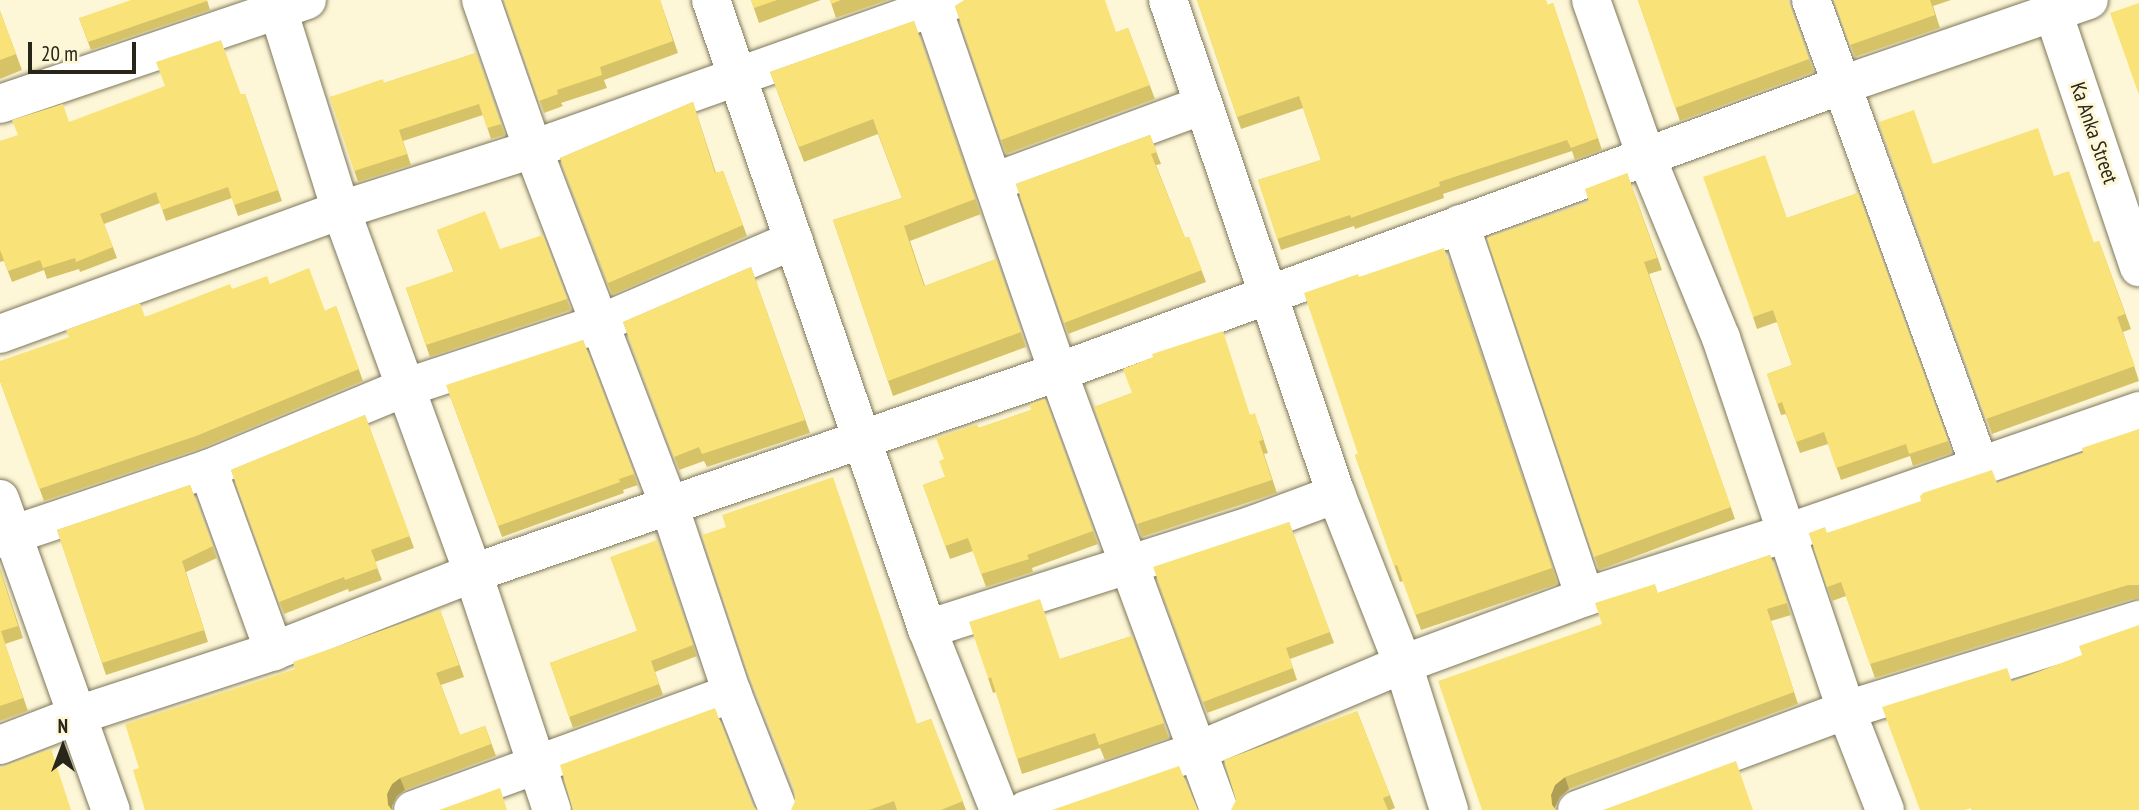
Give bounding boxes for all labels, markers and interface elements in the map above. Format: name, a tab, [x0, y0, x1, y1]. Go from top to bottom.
scale bar	[32, 28, 140, 72]
text: 20 m	[41, 40, 78, 67]
street label: Ka Anka Street	[2065, 79, 2123, 187]
north arrow	[28, 712, 98, 782]
text: N	[58, 714, 68, 738]

